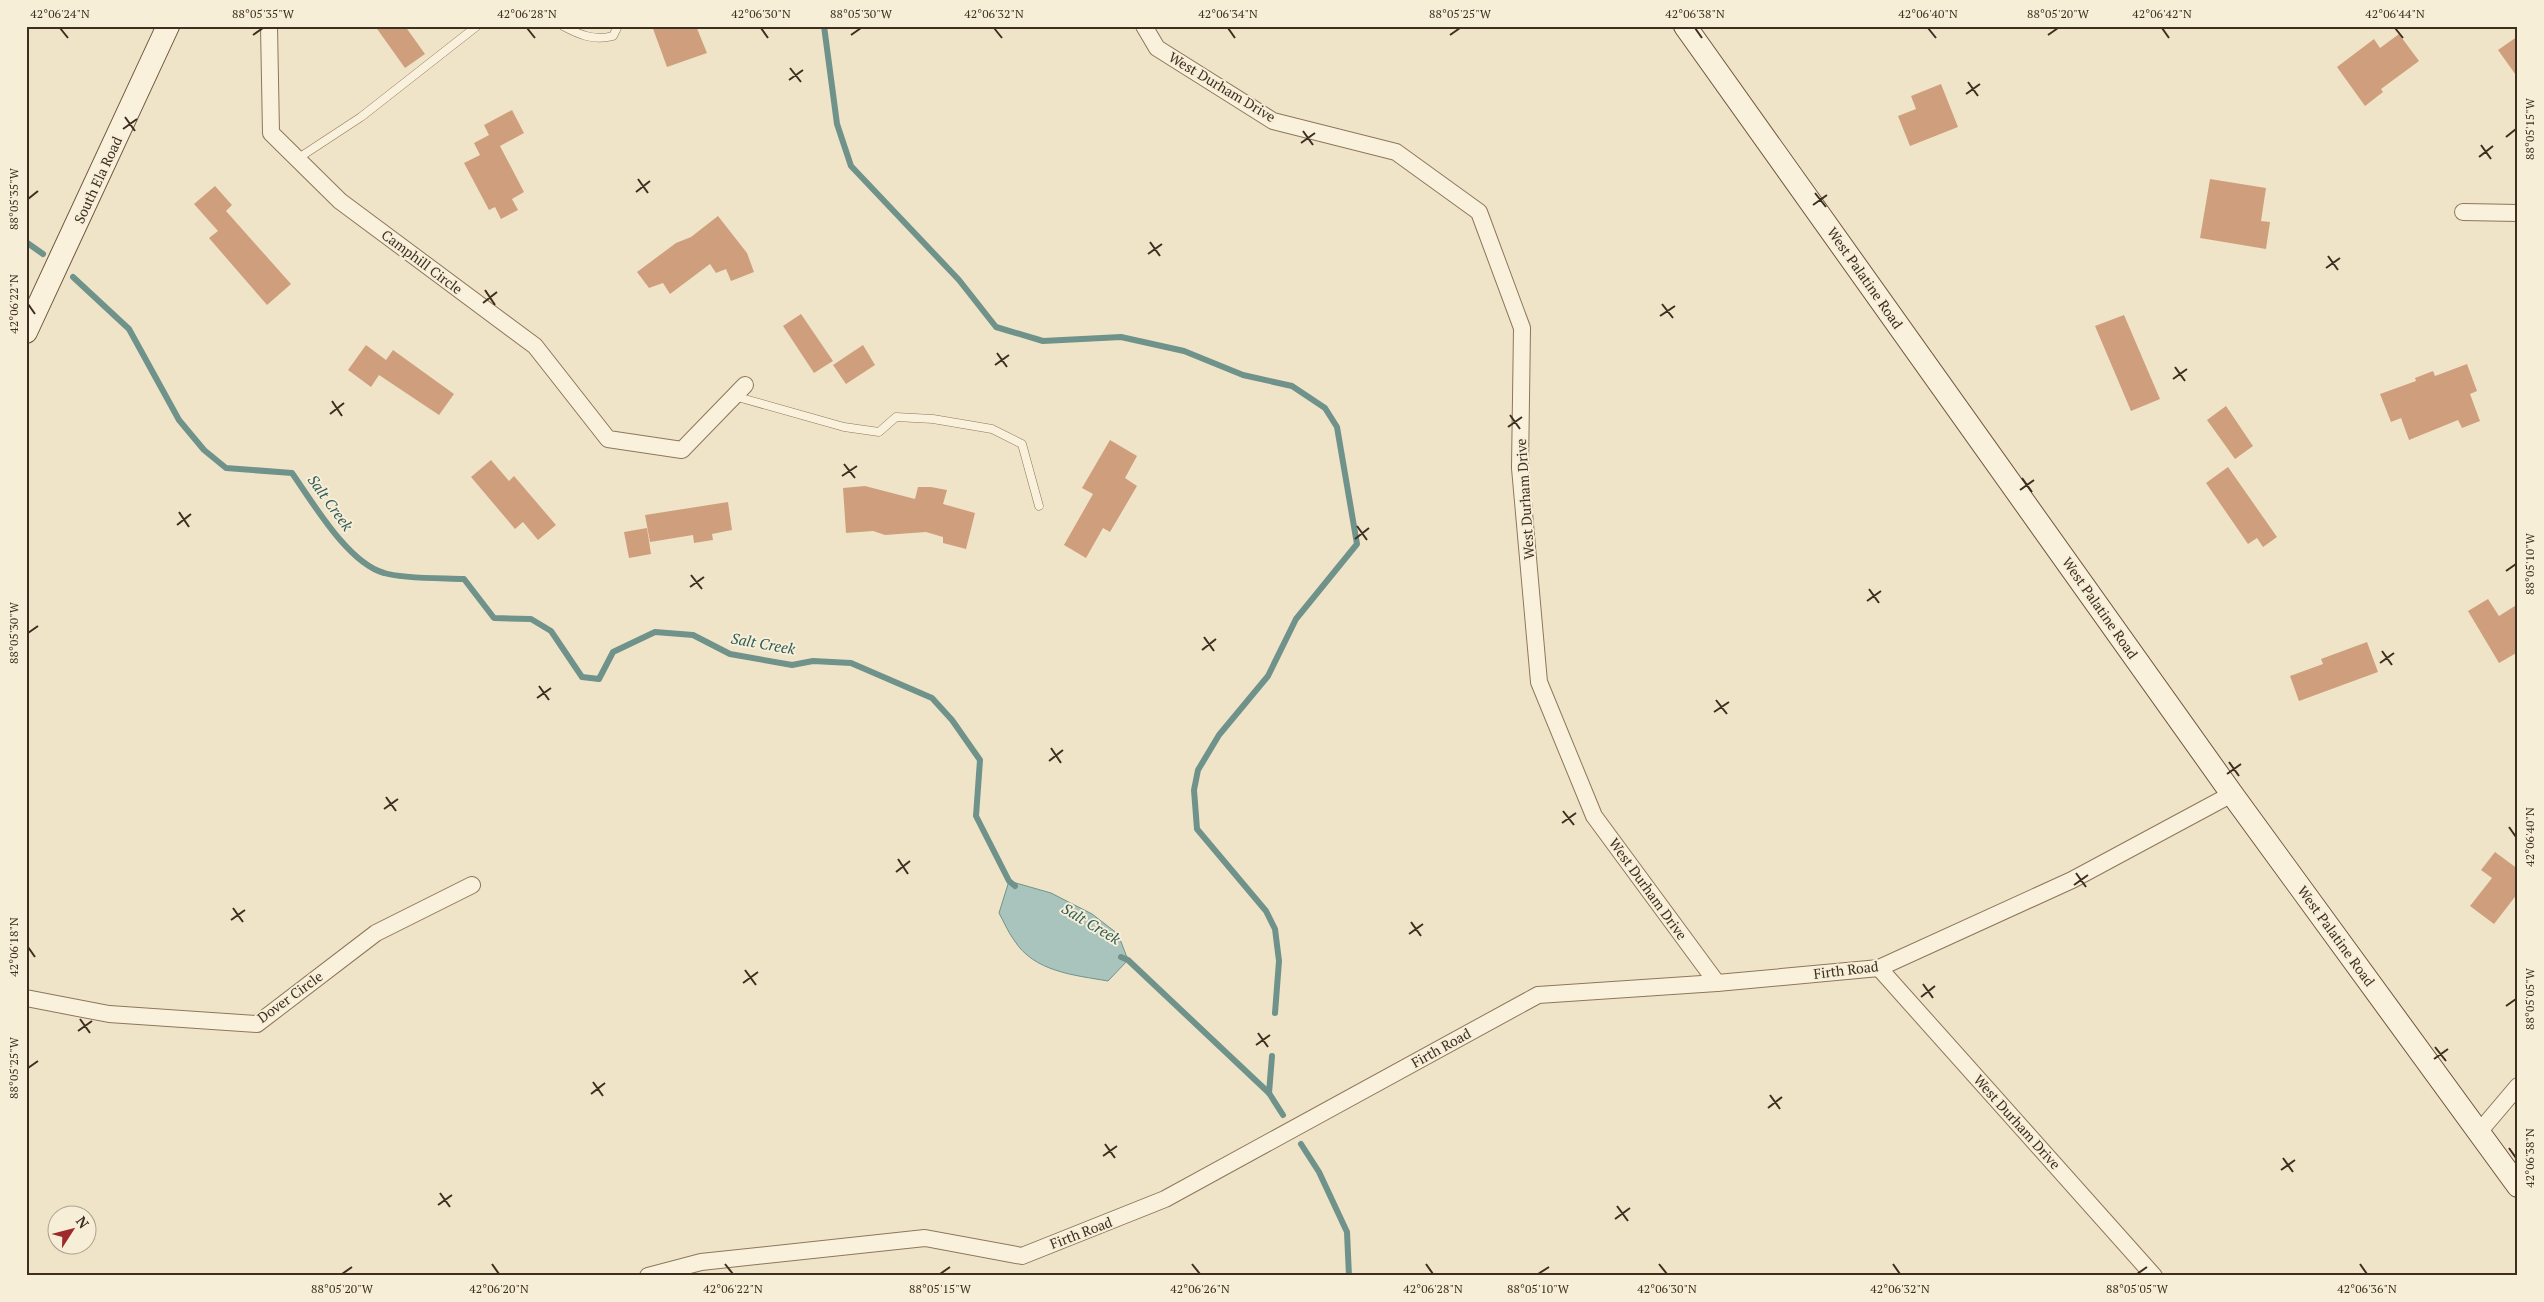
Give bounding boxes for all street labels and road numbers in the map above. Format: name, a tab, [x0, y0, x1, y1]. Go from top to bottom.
street label: West Durham Drive	[1165, 47, 1279, 126]
street label: South Ela Road	[69, 133, 126, 226]
street label: West Palatine Road	[1823, 223, 1908, 332]
street label: Camphill Circle	[378, 225, 467, 298]
street label: West Durham Drive	[1511, 438, 1538, 560]
street label: West Palatine Road	[2058, 553, 2143, 662]
street label: West Durham Drive	[1605, 834, 1692, 943]
street label: West Palatine Road	[2293, 882, 2379, 990]
street label: Firth Road	[1812, 956, 1880, 983]
street label: Dover Circle	[253, 966, 326, 1027]
street label: Firth Road	[1408, 1023, 1474, 1072]
street label: West Durham Drive	[1970, 1070, 2065, 1173]
street label: Firth Road	[1047, 1212, 1115, 1253]

